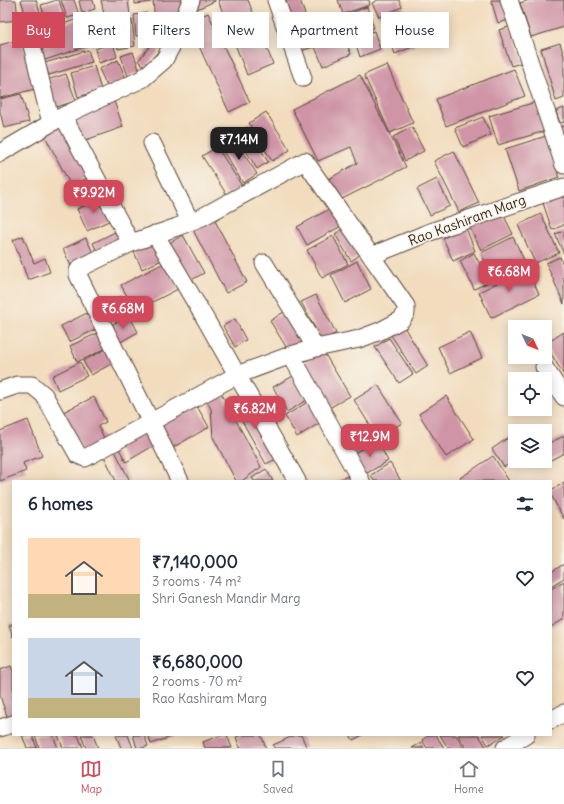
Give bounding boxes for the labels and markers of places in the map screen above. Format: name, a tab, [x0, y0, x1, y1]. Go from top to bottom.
pin: ₹7.14M	[206, 127, 272, 161]
pin: ₹9.92M	[61, 180, 127, 214]
pin: ₹6.68M	[476, 259, 542, 293]
pin: ₹6.68M	[90, 296, 156, 330]
pin: ₹6.82M	[222, 396, 288, 430]
pin: ₹12.9M	[337, 424, 403, 458]

